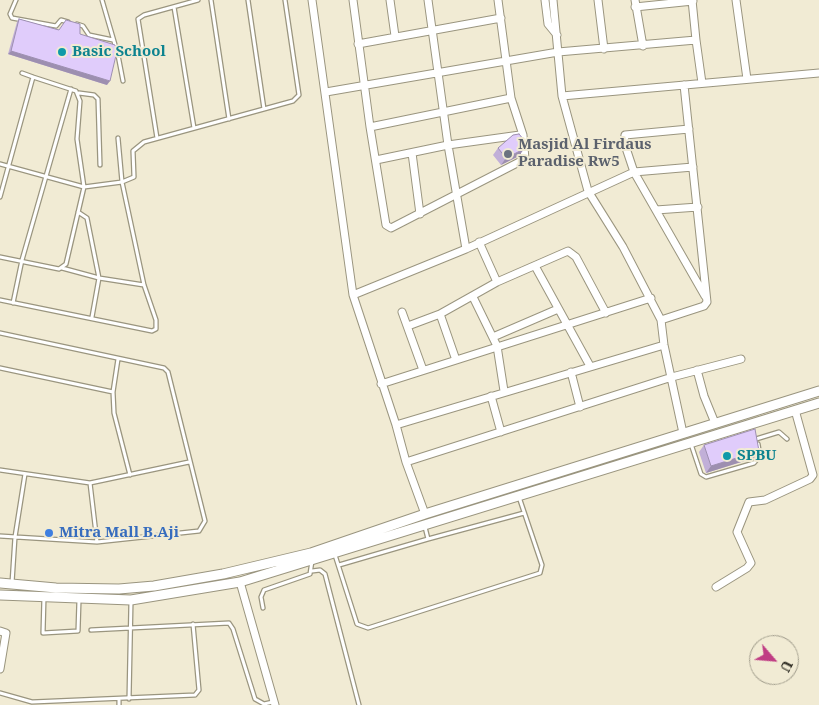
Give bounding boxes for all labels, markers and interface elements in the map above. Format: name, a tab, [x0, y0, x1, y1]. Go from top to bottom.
place label: Basic School	[72, 43, 166, 61]
marker: Basic School	[56, 46, 68, 58]
place label: Masjid Al Firdaus Paradise Rw5	[518, 136, 651, 171]
marker: Masjid Al Firdaus Paradise Rw5	[502, 148, 514, 160]
place label: SPBU	[737, 447, 777, 465]
marker: SPBU	[721, 450, 733, 462]
place label: Mitra Mall B.Aji	[59, 524, 179, 542]
marker: Mitra Mall B.Aji	[43, 527, 55, 539]
north arrow	[749, 635, 799, 685]
text: U	[776, 658, 798, 676]

